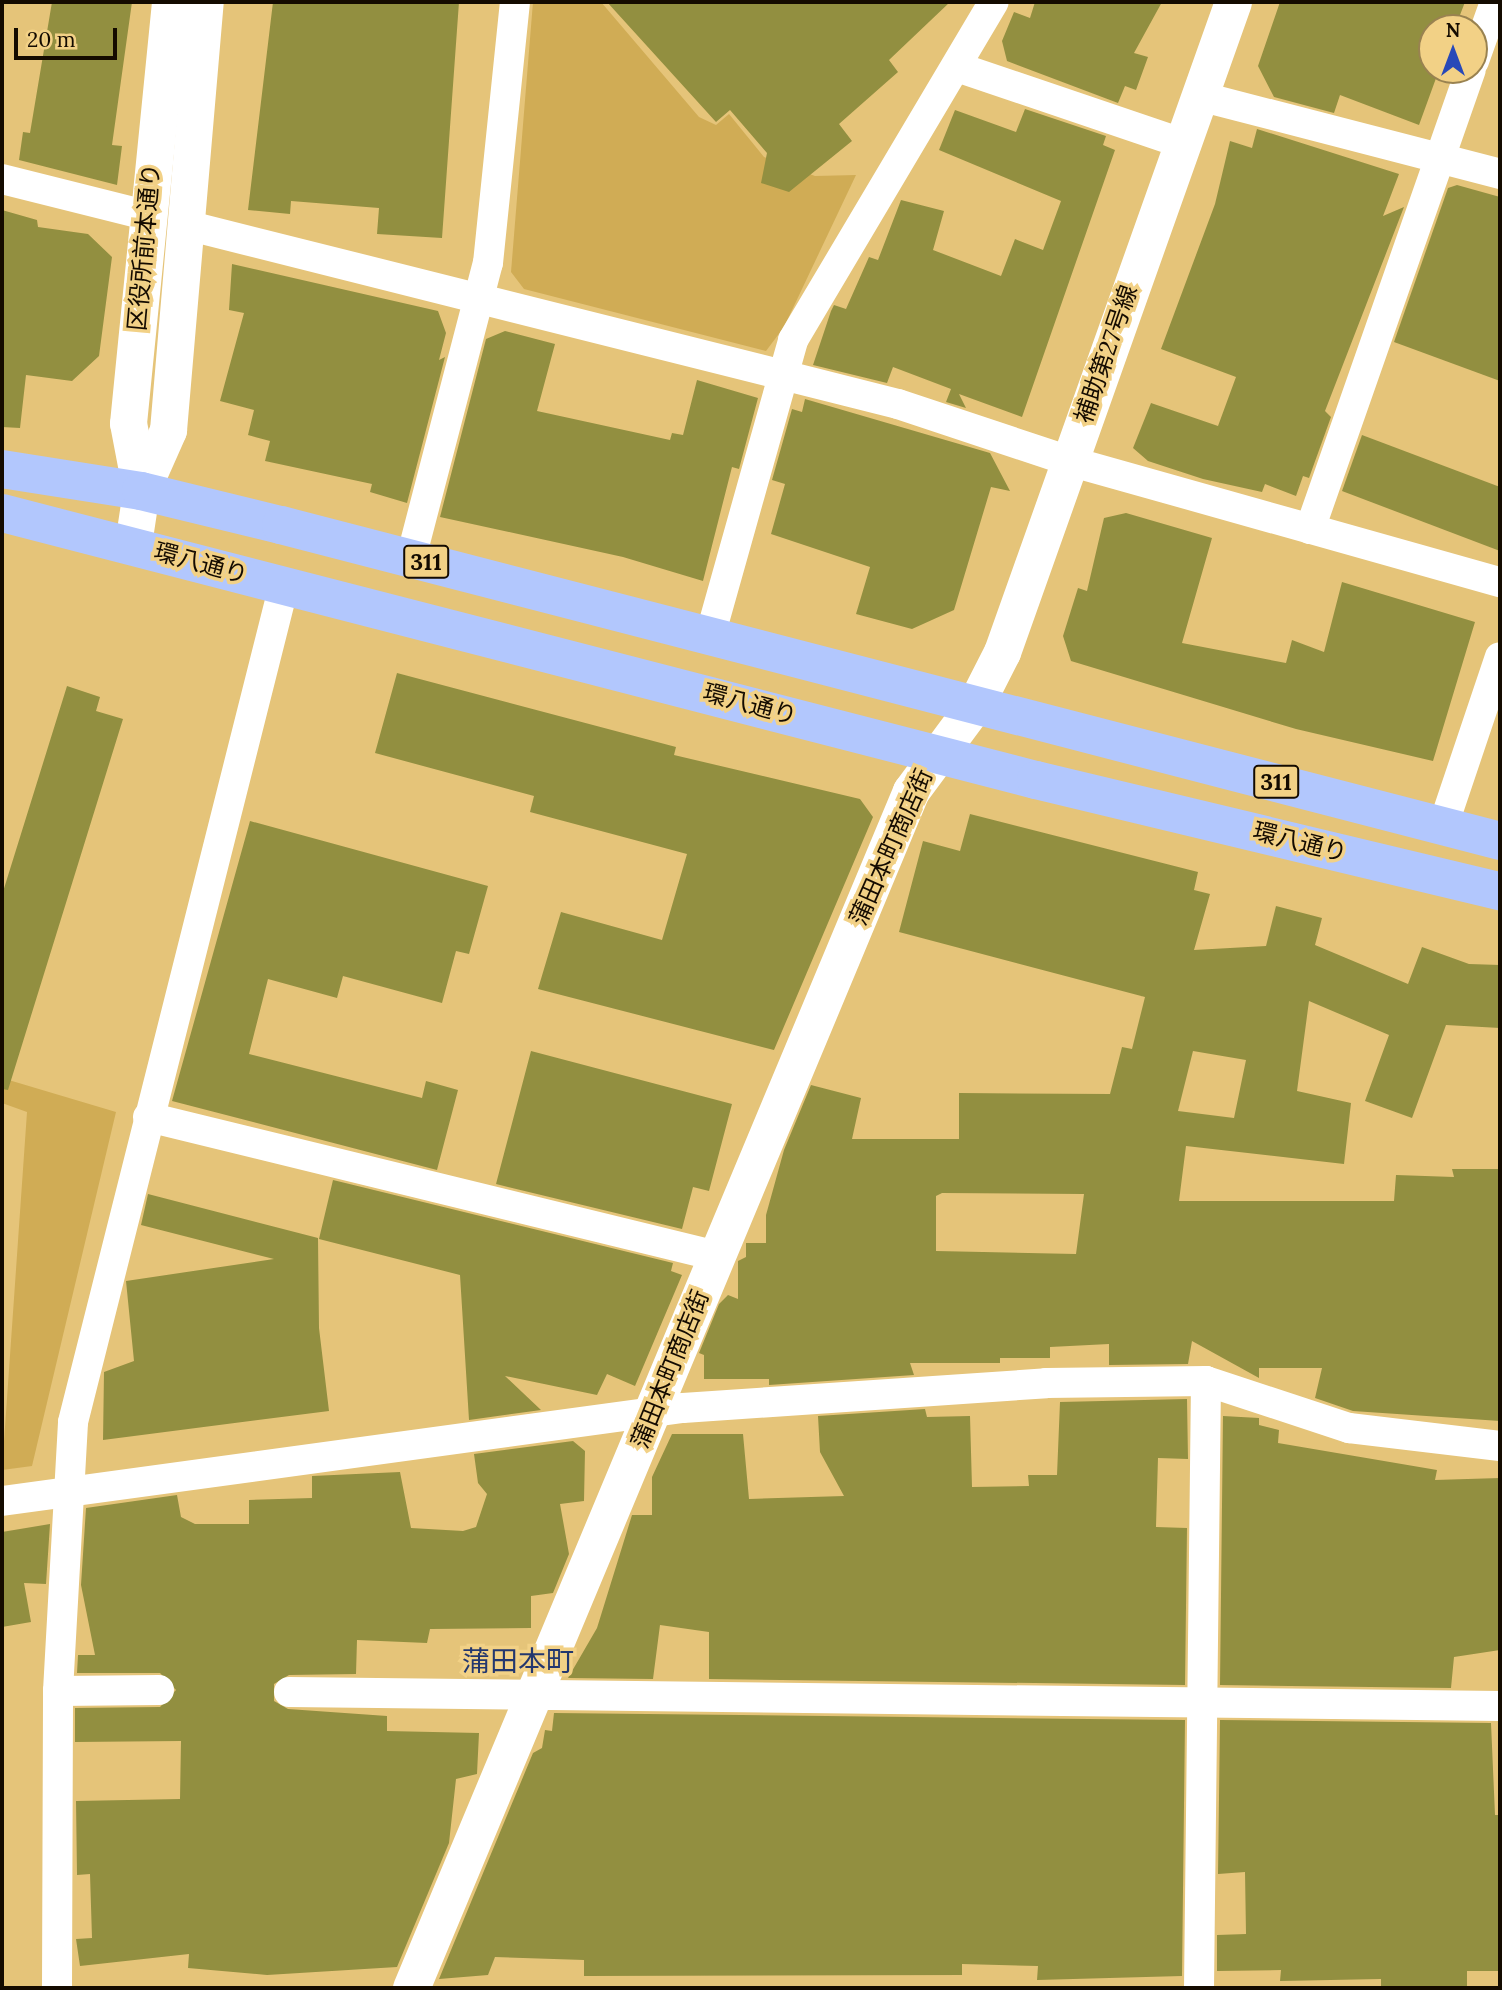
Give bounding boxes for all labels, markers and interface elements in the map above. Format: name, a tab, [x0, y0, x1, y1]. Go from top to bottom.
scale bar	[18, 14, 121, 58]
north arrow	[1418, 14, 1488, 84]
text: N	[1446, 18, 1460, 42]
text: 20 m	[27, 26, 76, 53]
street label: 区役所前本通り	[122, 162, 166, 332]
street label: 補助第27号線	[1069, 281, 1143, 427]
street label: 環八通り	[151, 537, 251, 589]
road number: 311	[402, 542, 450, 582]
street label: 環八通り	[700, 678, 800, 730]
road number: 311	[1252, 762, 1300, 802]
street label: 蒲田本町商店街	[844, 764, 938, 930]
street label: 環八通り	[1250, 816, 1350, 868]
street label: 蒲田本町商店街	[625, 1286, 715, 1452]
district label: 蒲田本町	[462, 1644, 574, 1678]

